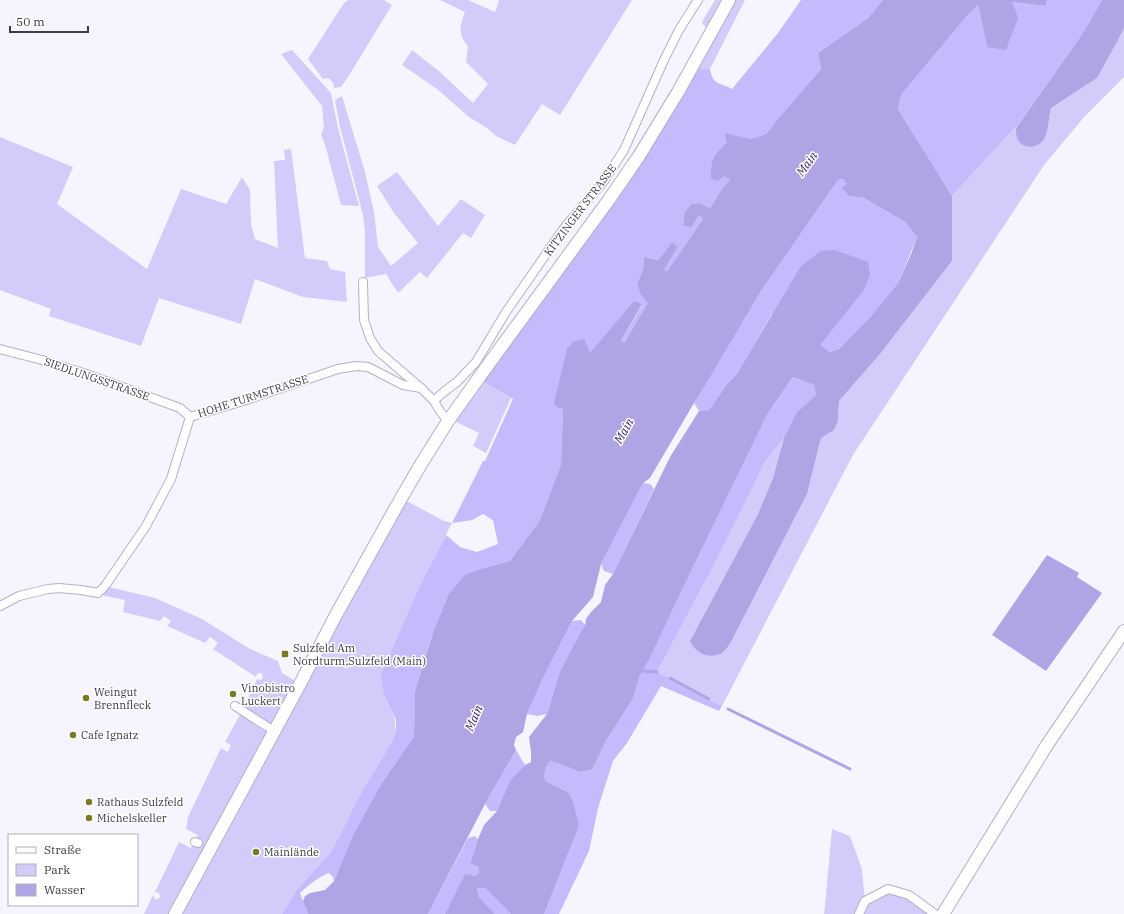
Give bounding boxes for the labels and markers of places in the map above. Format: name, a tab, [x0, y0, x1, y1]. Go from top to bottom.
place label: Sulzfeld Am Nordturm,Sulzfeld (Main)	[293, 641, 426, 668]
marker: Sulzfeld Am Nordturm,Sulzfeld (Main)	[280, 649, 290, 659]
place label: Vinobistro Luckert	[241, 681, 295, 708]
place label: Weingut Brennfleck	[94, 685, 152, 712]
marker: Vinobistro Luckert	[228, 689, 238, 699]
marker: Weingut Brennfleck	[81, 693, 91, 703]
place label: Cafe Ignatz	[81, 728, 139, 742]
marker: Cafe Ignatz	[68, 730, 78, 740]
place label: Rathaus Sulzfeld	[97, 795, 184, 809]
marker: Rathaus Sulzfeld	[84, 797, 94, 807]
place label: Michelskeller	[97, 811, 167, 825]
marker: Michelskeller	[84, 813, 94, 823]
place label: Mainlände	[264, 845, 319, 859]
marker: Mainlände	[251, 847, 261, 857]

